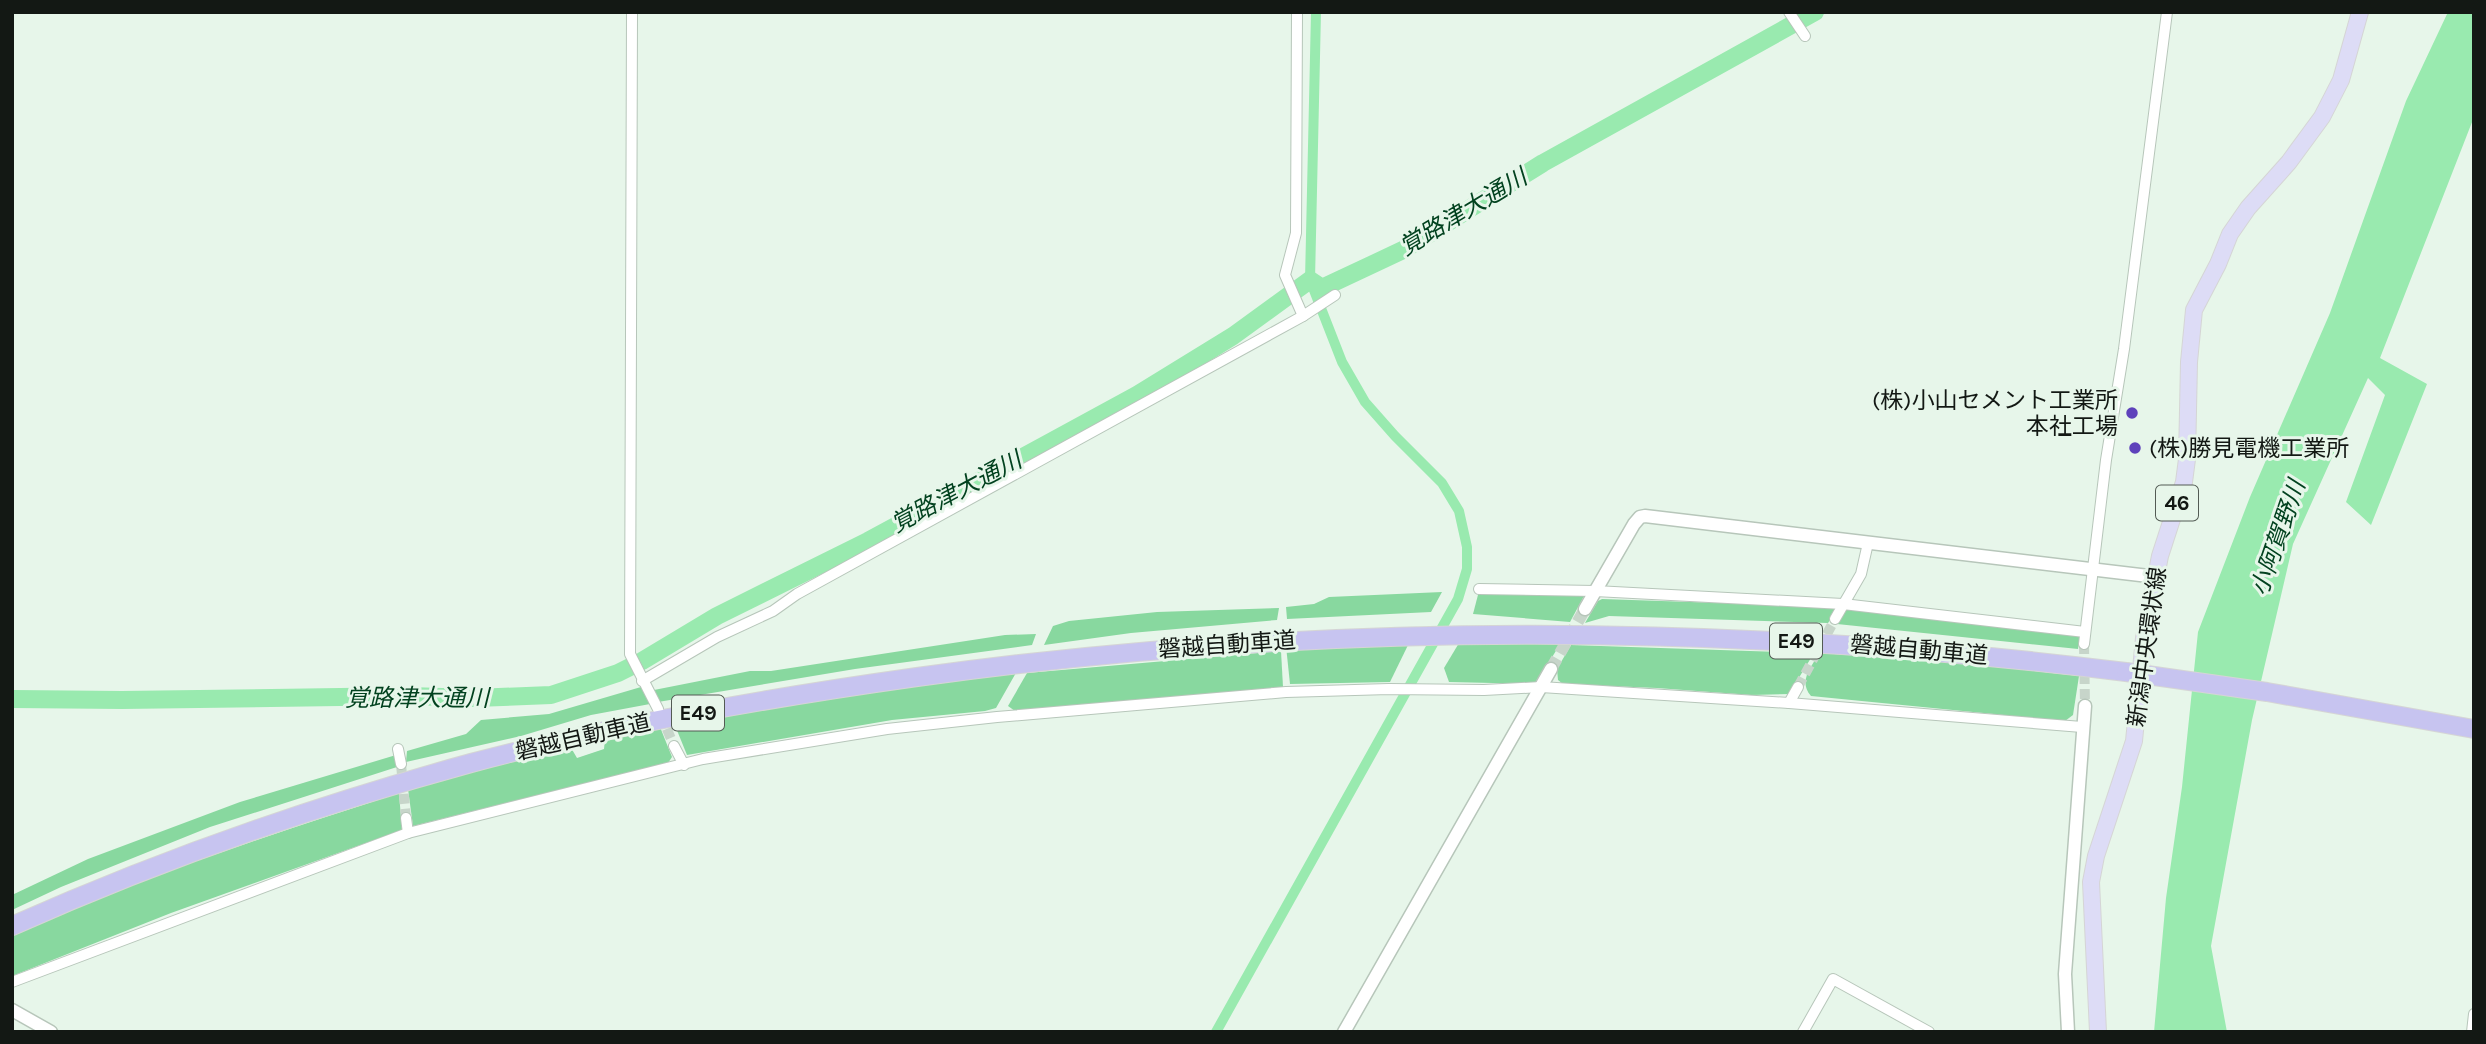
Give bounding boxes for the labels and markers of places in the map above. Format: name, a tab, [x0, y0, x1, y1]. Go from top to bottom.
place label: (株)小山セメント工業所 本社工場	[1872, 387, 2118, 440]
marker: (株)小山セメント工業所 本社工場	[2124, 405, 2140, 421]
place label: (株)勝見電機工業所	[2149, 435, 2349, 462]
marker: (株)勝見電機工業所	[2127, 440, 2143, 456]

